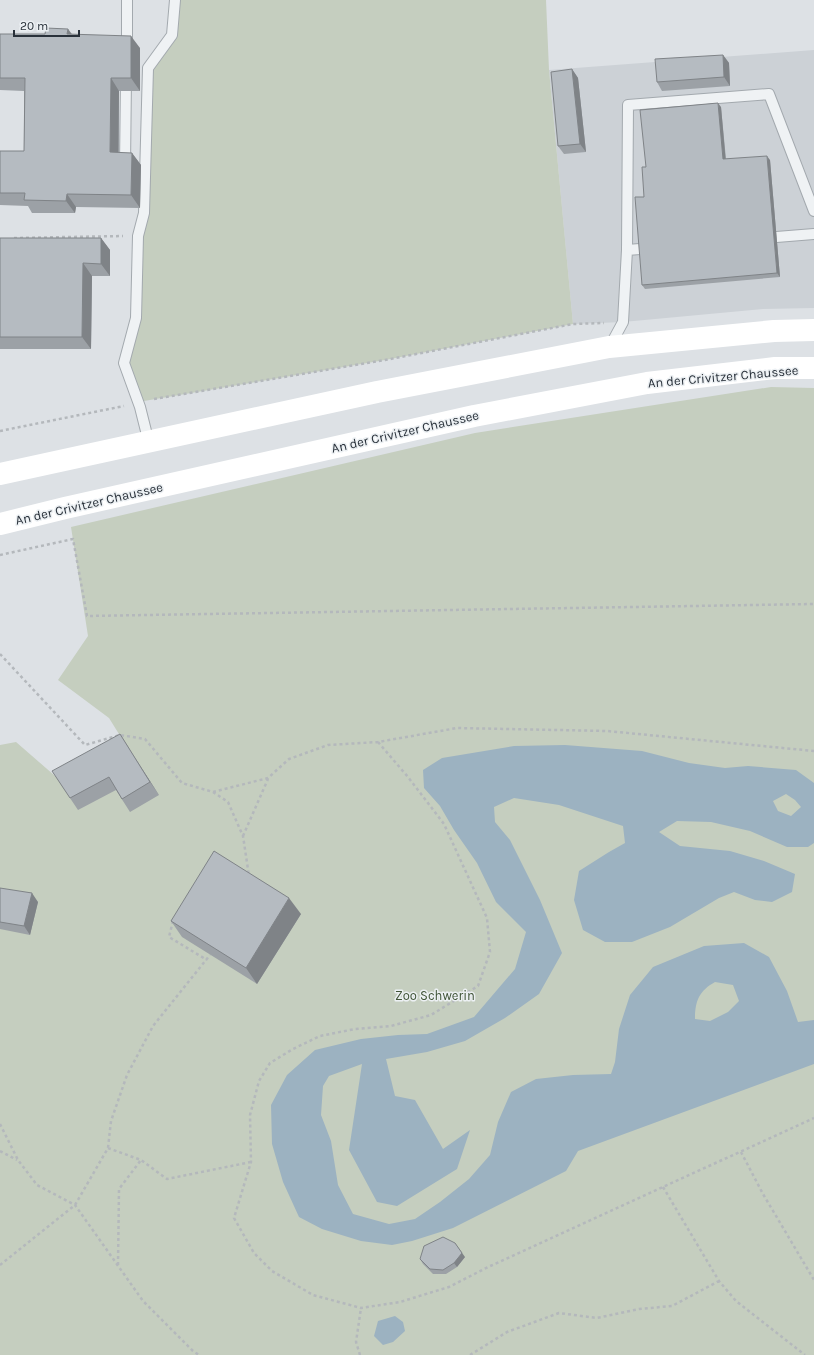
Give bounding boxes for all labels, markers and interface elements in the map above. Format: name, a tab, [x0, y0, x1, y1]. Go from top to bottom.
scale bar	[14, 12, 79, 38]
text: 20 m	[20, 19, 48, 33]
street label: An der Crivitzer Chaussee	[647, 362, 799, 391]
street label: An der Crivitzer Chaussee	[330, 407, 481, 456]
street label: An der Crivitzer Chaussee	[14, 479, 165, 528]
park label: Zoo Schwerin	[395, 988, 475, 1003]

